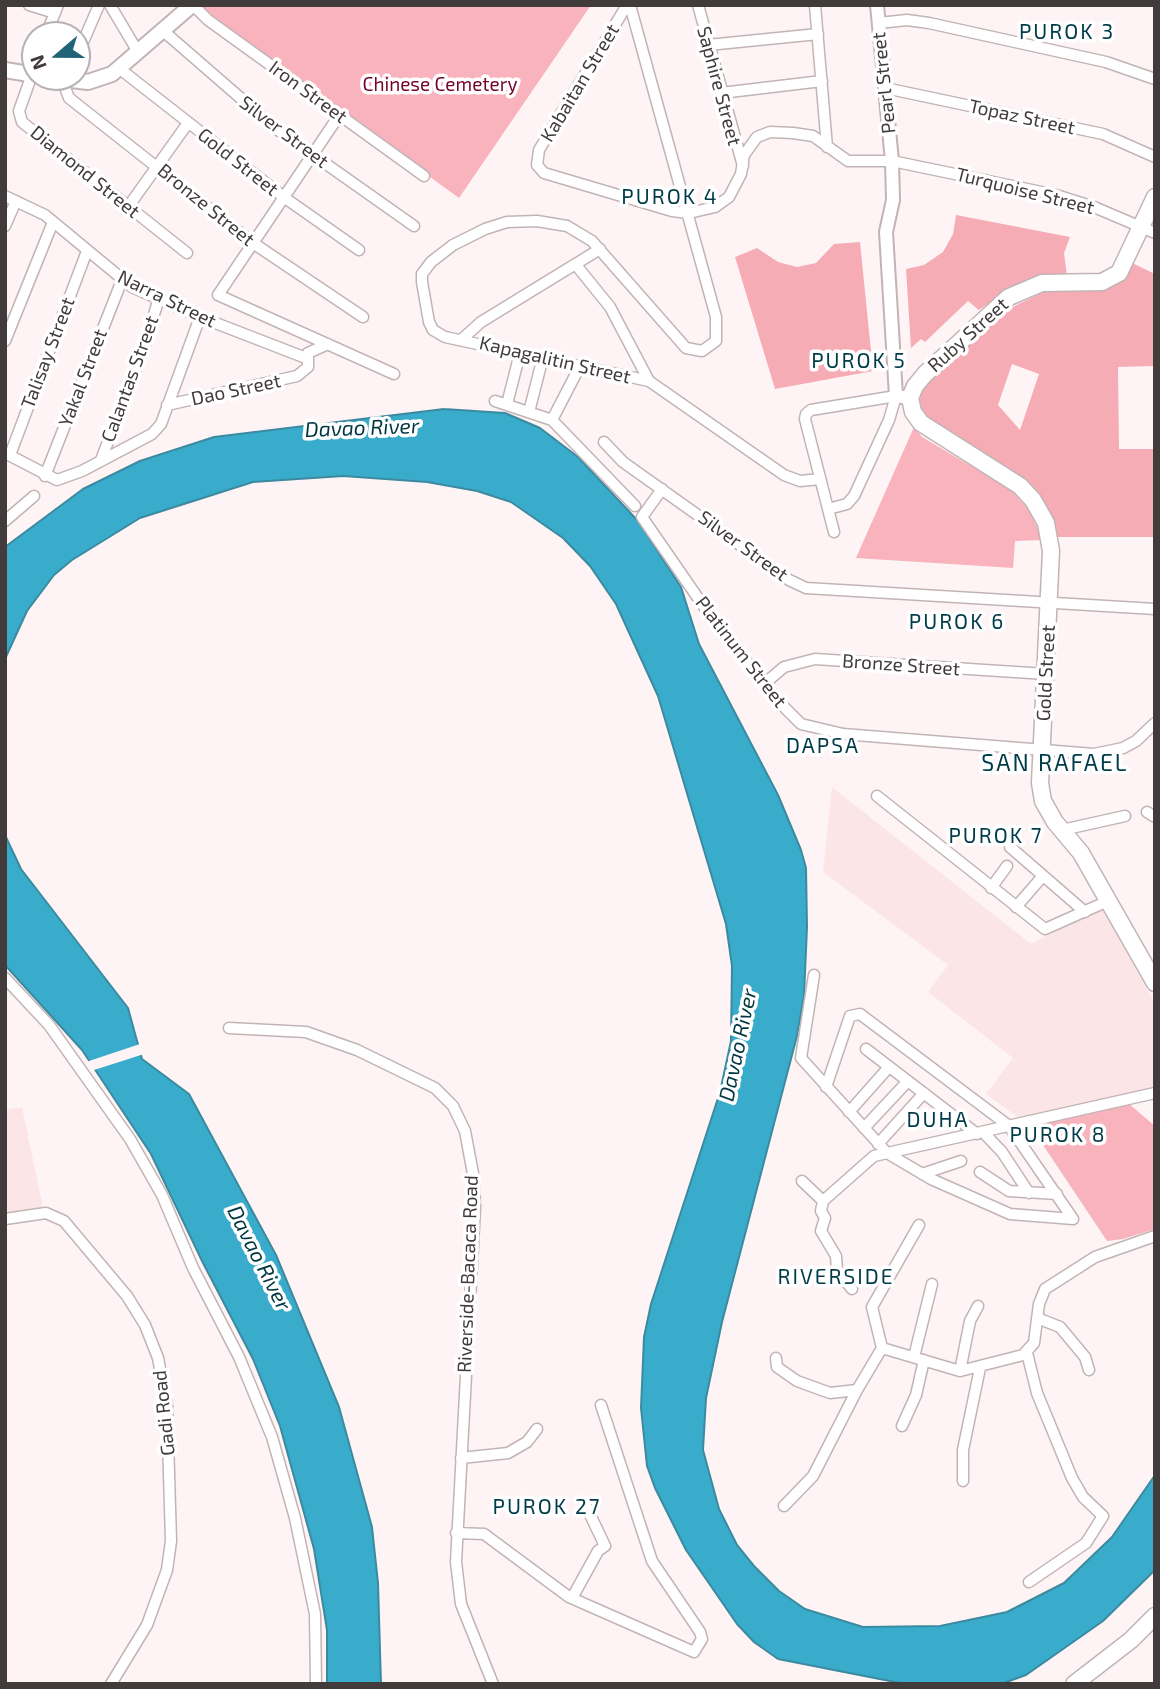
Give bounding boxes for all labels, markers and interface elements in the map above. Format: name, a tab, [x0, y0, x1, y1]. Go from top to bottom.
district label: PUROK 3	[1020, 19, 1114, 45]
street label: Kabaitan Street	[536, 20, 624, 146]
north arrow	[21, 21, 91, 91]
street label: Saphire Street	[692, 24, 746, 148]
street label: Pearl Street	[867, 31, 901, 135]
text: N	[25, 52, 51, 73]
street label: Iron Street	[264, 56, 352, 128]
park label: Chinese Cemetery	[363, 74, 517, 96]
street label: Silver Street	[235, 91, 333, 173]
street label: Topaz Street	[967, 95, 1077, 139]
street label: Diamond Street	[26, 121, 144, 223]
street label: Gold Street	[193, 123, 283, 201]
street label: Bronze Street	[153, 159, 259, 251]
street label: Turquoise Street	[954, 163, 1096, 219]
district label: PUROK 4	[622, 184, 718, 210]
street label: Narra Street	[114, 265, 220, 333]
street label: Ruby Street	[923, 293, 1013, 377]
street label: Talisay Street	[16, 294, 80, 412]
street label: Calantas Street	[97, 313, 163, 445]
street label: Yakal Street	[54, 326, 112, 430]
street label: Kapagalitin Street	[477, 332, 633, 388]
district label: PUROK 5	[812, 348, 906, 374]
street label: Dao Street	[189, 369, 283, 411]
water label: Davao River	[304, 413, 420, 443]
street label: Silver Street	[694, 506, 792, 586]
street label: Platinum Street	[691, 592, 791, 712]
district label: PUROK 6	[910, 609, 1004, 635]
street label: Gold Street	[1032, 624, 1060, 722]
street label: Bronze Street	[841, 650, 961, 680]
district label: DAPSA	[787, 733, 859, 759]
district label: SAN RAFAEL	[983, 749, 1127, 777]
district label: PUROK 7	[949, 823, 1043, 849]
water label: Davao River	[714, 986, 762, 1104]
district label: DUHA	[907, 1107, 969, 1133]
district label: PUROK 8	[1010, 1122, 1106, 1148]
street label: Riverside-Bacaca Road	[453, 1175, 483, 1373]
water label: Davao River	[222, 1201, 296, 1315]
district label: RIVERSIDE	[779, 1264, 893, 1290]
street label: Gadi Road	[148, 1369, 180, 1457]
district label: PUROK 27	[493, 1494, 601, 1520]

